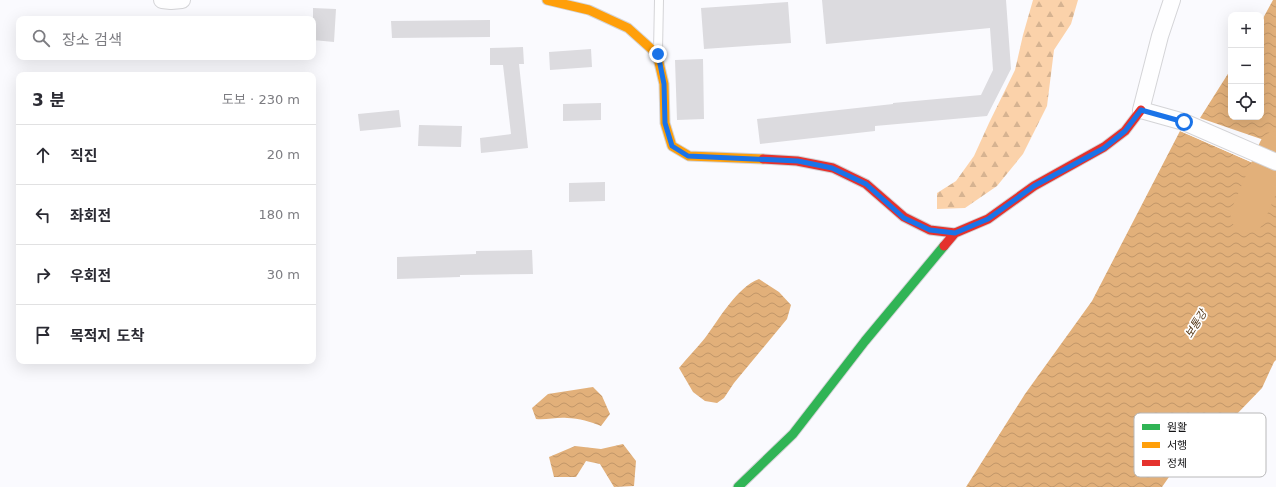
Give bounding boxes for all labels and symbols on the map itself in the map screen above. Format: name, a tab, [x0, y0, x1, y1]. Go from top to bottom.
route end	[649, 45, 667, 63]
route start	[1175, 113, 1193, 131]
water label: 보통강	[1182, 306, 1211, 340]
legend	[1134, 413, 1266, 477]
text: 원활	[1167, 421, 1187, 434]
text: 서행	[1167, 439, 1187, 452]
text: 정체	[1167, 457, 1187, 470]

